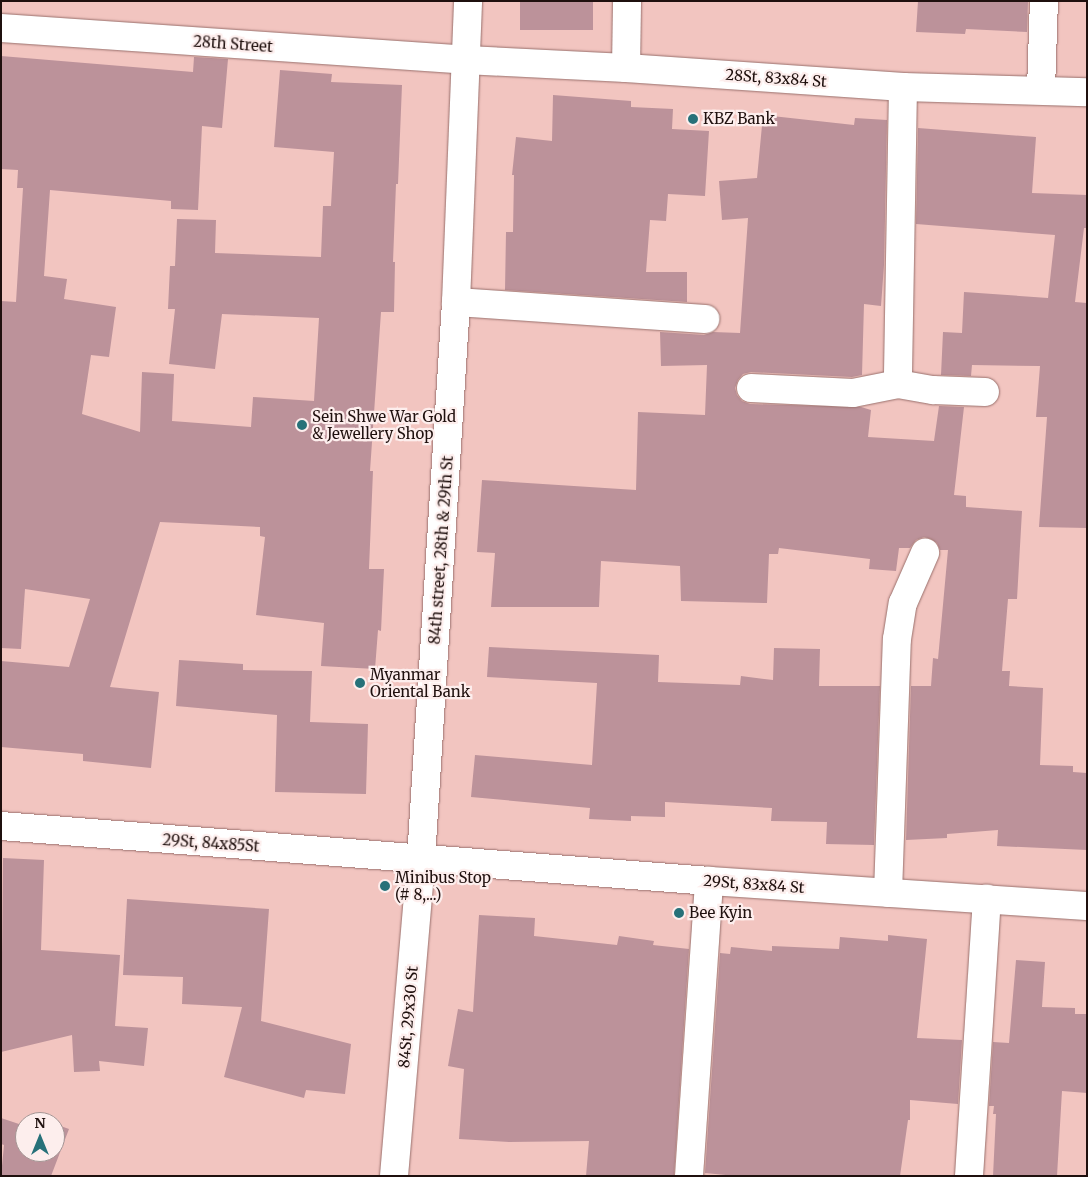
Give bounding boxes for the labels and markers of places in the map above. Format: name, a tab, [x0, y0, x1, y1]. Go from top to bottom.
place label: KBZ Bank	[703, 110, 775, 128]
marker: KBZ Bank	[687, 113, 699, 125]
place label: Sein Shwe War Gold & Jewellery Shop	[312, 407, 456, 442]
marker: Sein Shwe War Gold & Jewellery Shop	[296, 419, 308, 431]
place label: Myanmar Oriental Bank	[370, 665, 470, 700]
marker: Myanmar Oriental Bank	[354, 677, 366, 689]
place label: Minibus Stop (# 8,...)	[395, 868, 491, 903]
marker: Minibus Stop (# 8,...)	[379, 880, 391, 892]
place label: Bee Kyin	[689, 904, 752, 922]
marker: Bee Kyin	[673, 907, 685, 919]

